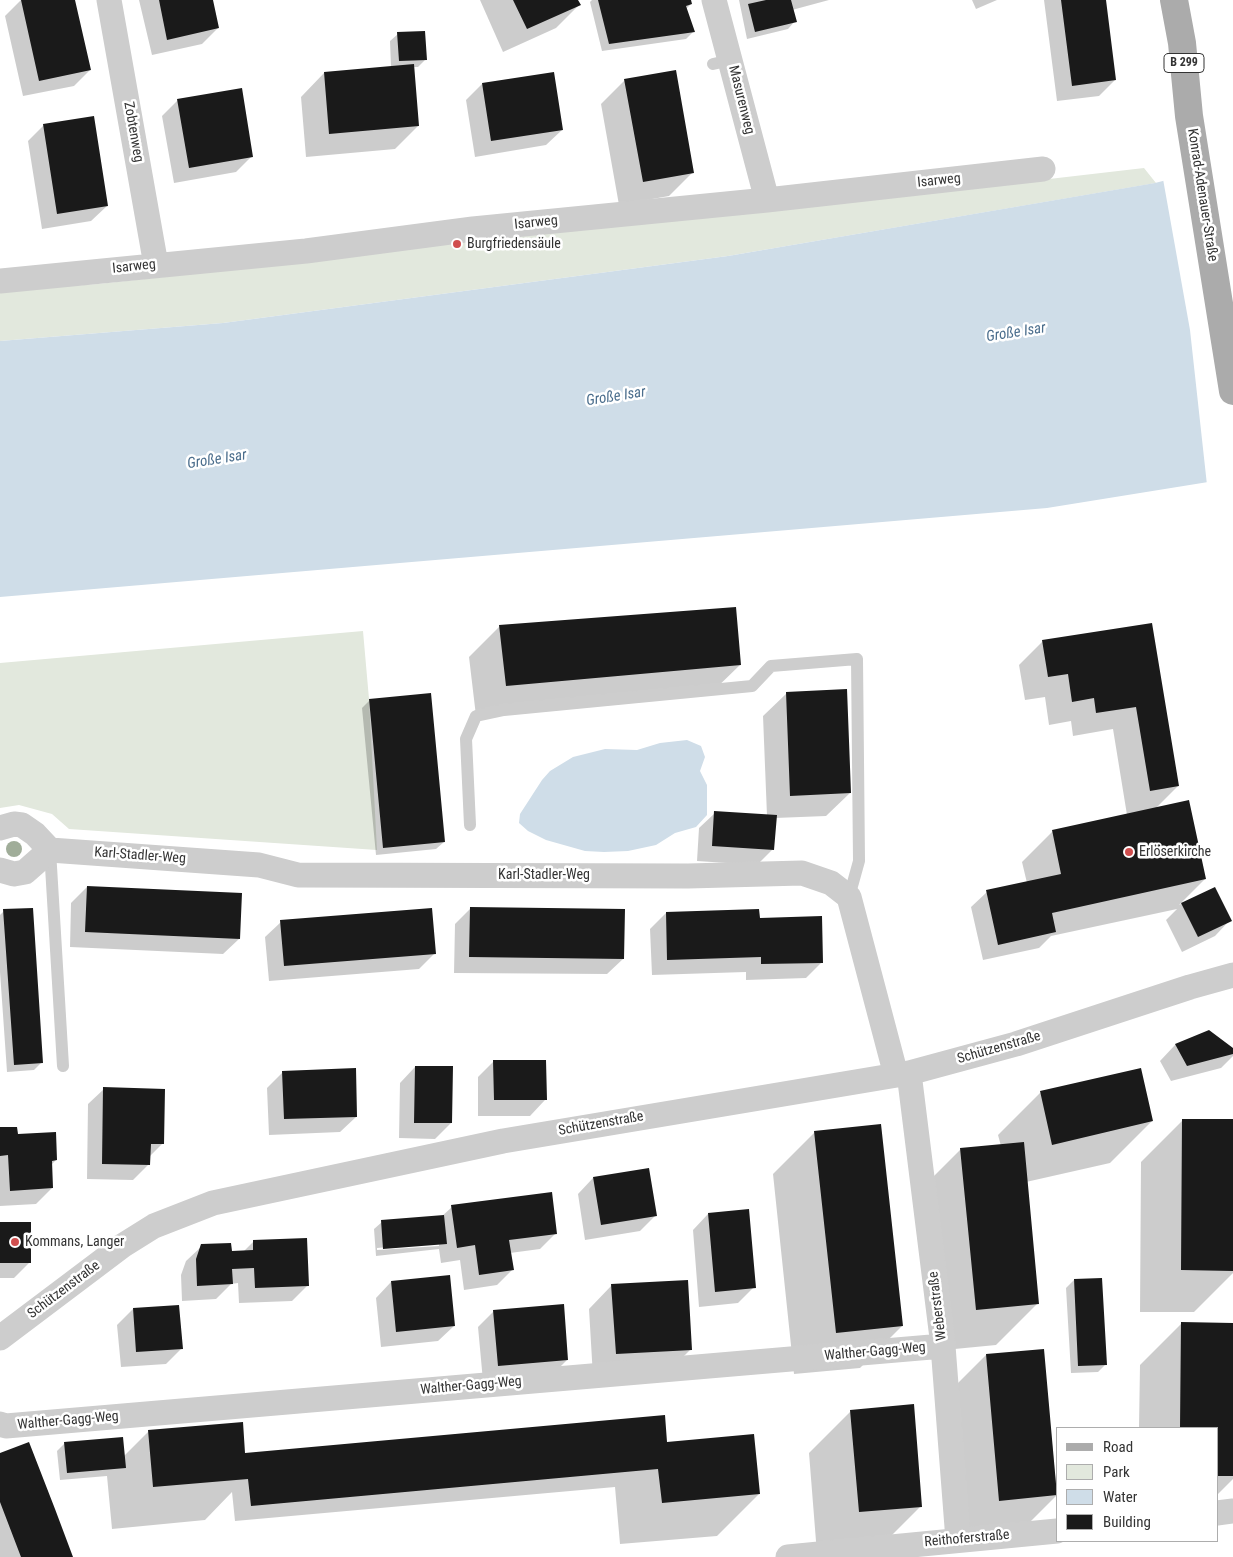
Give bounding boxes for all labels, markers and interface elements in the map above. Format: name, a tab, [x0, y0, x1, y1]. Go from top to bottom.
road number: B 299	[1164, 54, 1204, 72]
street label: Masurenweg	[724, 64, 758, 136]
street label: Zobtenweg	[119, 100, 147, 164]
street label: Konrad-Adenauer-Straße	[1183, 127, 1221, 263]
street label: Isarweg	[916, 170, 962, 192]
street label: Isarweg	[513, 212, 559, 234]
place label: Burgfriedensäule	[467, 236, 561, 252]
marker: Burgfriedensäule	[451, 238, 463, 250]
street label: Isarweg	[111, 256, 157, 278]
water label: Große Isar	[985, 319, 1047, 347]
water label: Große Isar	[585, 383, 647, 411]
water label: Große Isar	[186, 446, 248, 474]
street label: Karl-Stadler-Weg	[94, 844, 186, 868]
place label: Erlöserkirche	[1139, 844, 1211, 860]
marker: Erlöserkirche	[1123, 846, 1135, 858]
street label: Karl-Stadler-Weg	[498, 867, 590, 883]
street label: Schützenstraße	[955, 1028, 1043, 1068]
street label: Schützenstraße	[557, 1108, 645, 1140]
place label: Kommans, Langer	[25, 1234, 124, 1250]
marker: Kommans, Langer	[9, 1236, 21, 1248]
street label: Schützenstraße	[25, 1257, 103, 1323]
street label: Weberstraße	[925, 1270, 951, 1342]
street label: Walther-Gagg-Weg	[824, 1339, 926, 1365]
street label: Walther-Gagg-Weg	[420, 1373, 522, 1399]
street label: Walther-Gagg-Weg	[17, 1408, 119, 1434]
legend	[1056, 1427, 1218, 1542]
text: Road	[1103, 1438, 1133, 1456]
text: Park	[1103, 1463, 1130, 1481]
text: Water	[1103, 1488, 1137, 1506]
text: Building	[1103, 1513, 1151, 1531]
street label: Reithoferstraße	[924, 1527, 1010, 1551]

